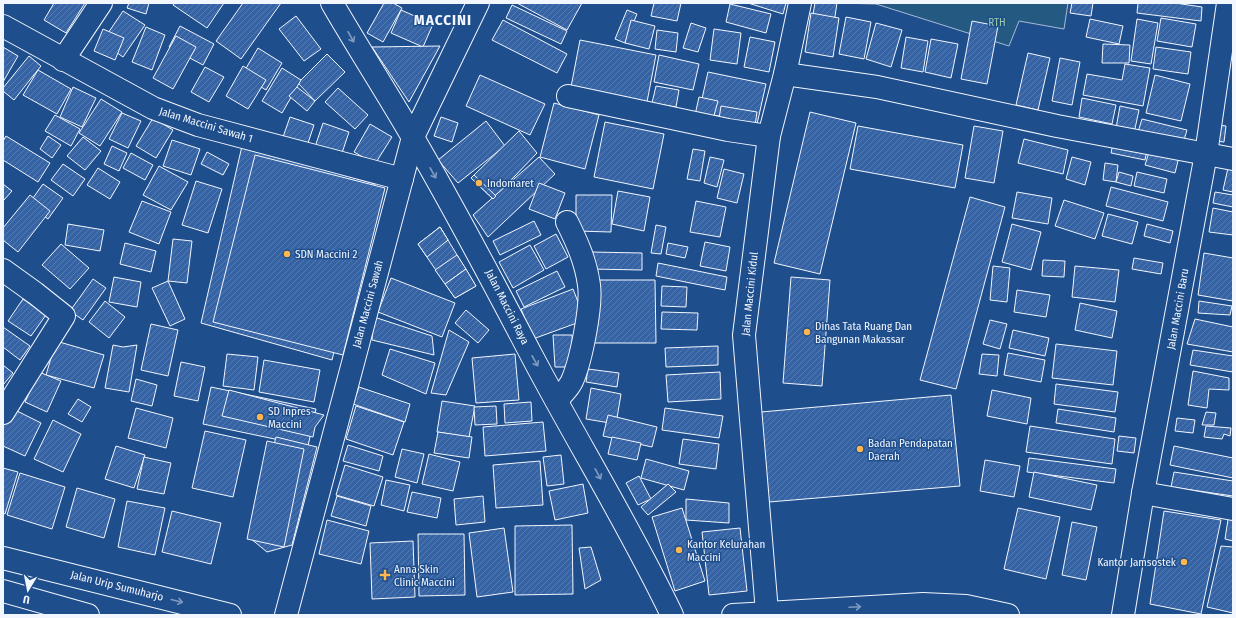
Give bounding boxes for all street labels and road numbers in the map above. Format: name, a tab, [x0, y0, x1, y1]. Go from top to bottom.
street label: Jalan Maccini Sawah 1	[158, 105, 254, 145]
street label: Jalan Maccini Kidul	[739, 251, 761, 337]
street label: Jalan Maccini Sawah	[350, 259, 386, 349]
street label: Jalan Maccini Raya	[482, 267, 532, 347]
street label: Jalan Maccini Baru	[1164, 267, 1192, 351]
street label: Jalan Urip Sumuharjo	[69, 568, 165, 604]

